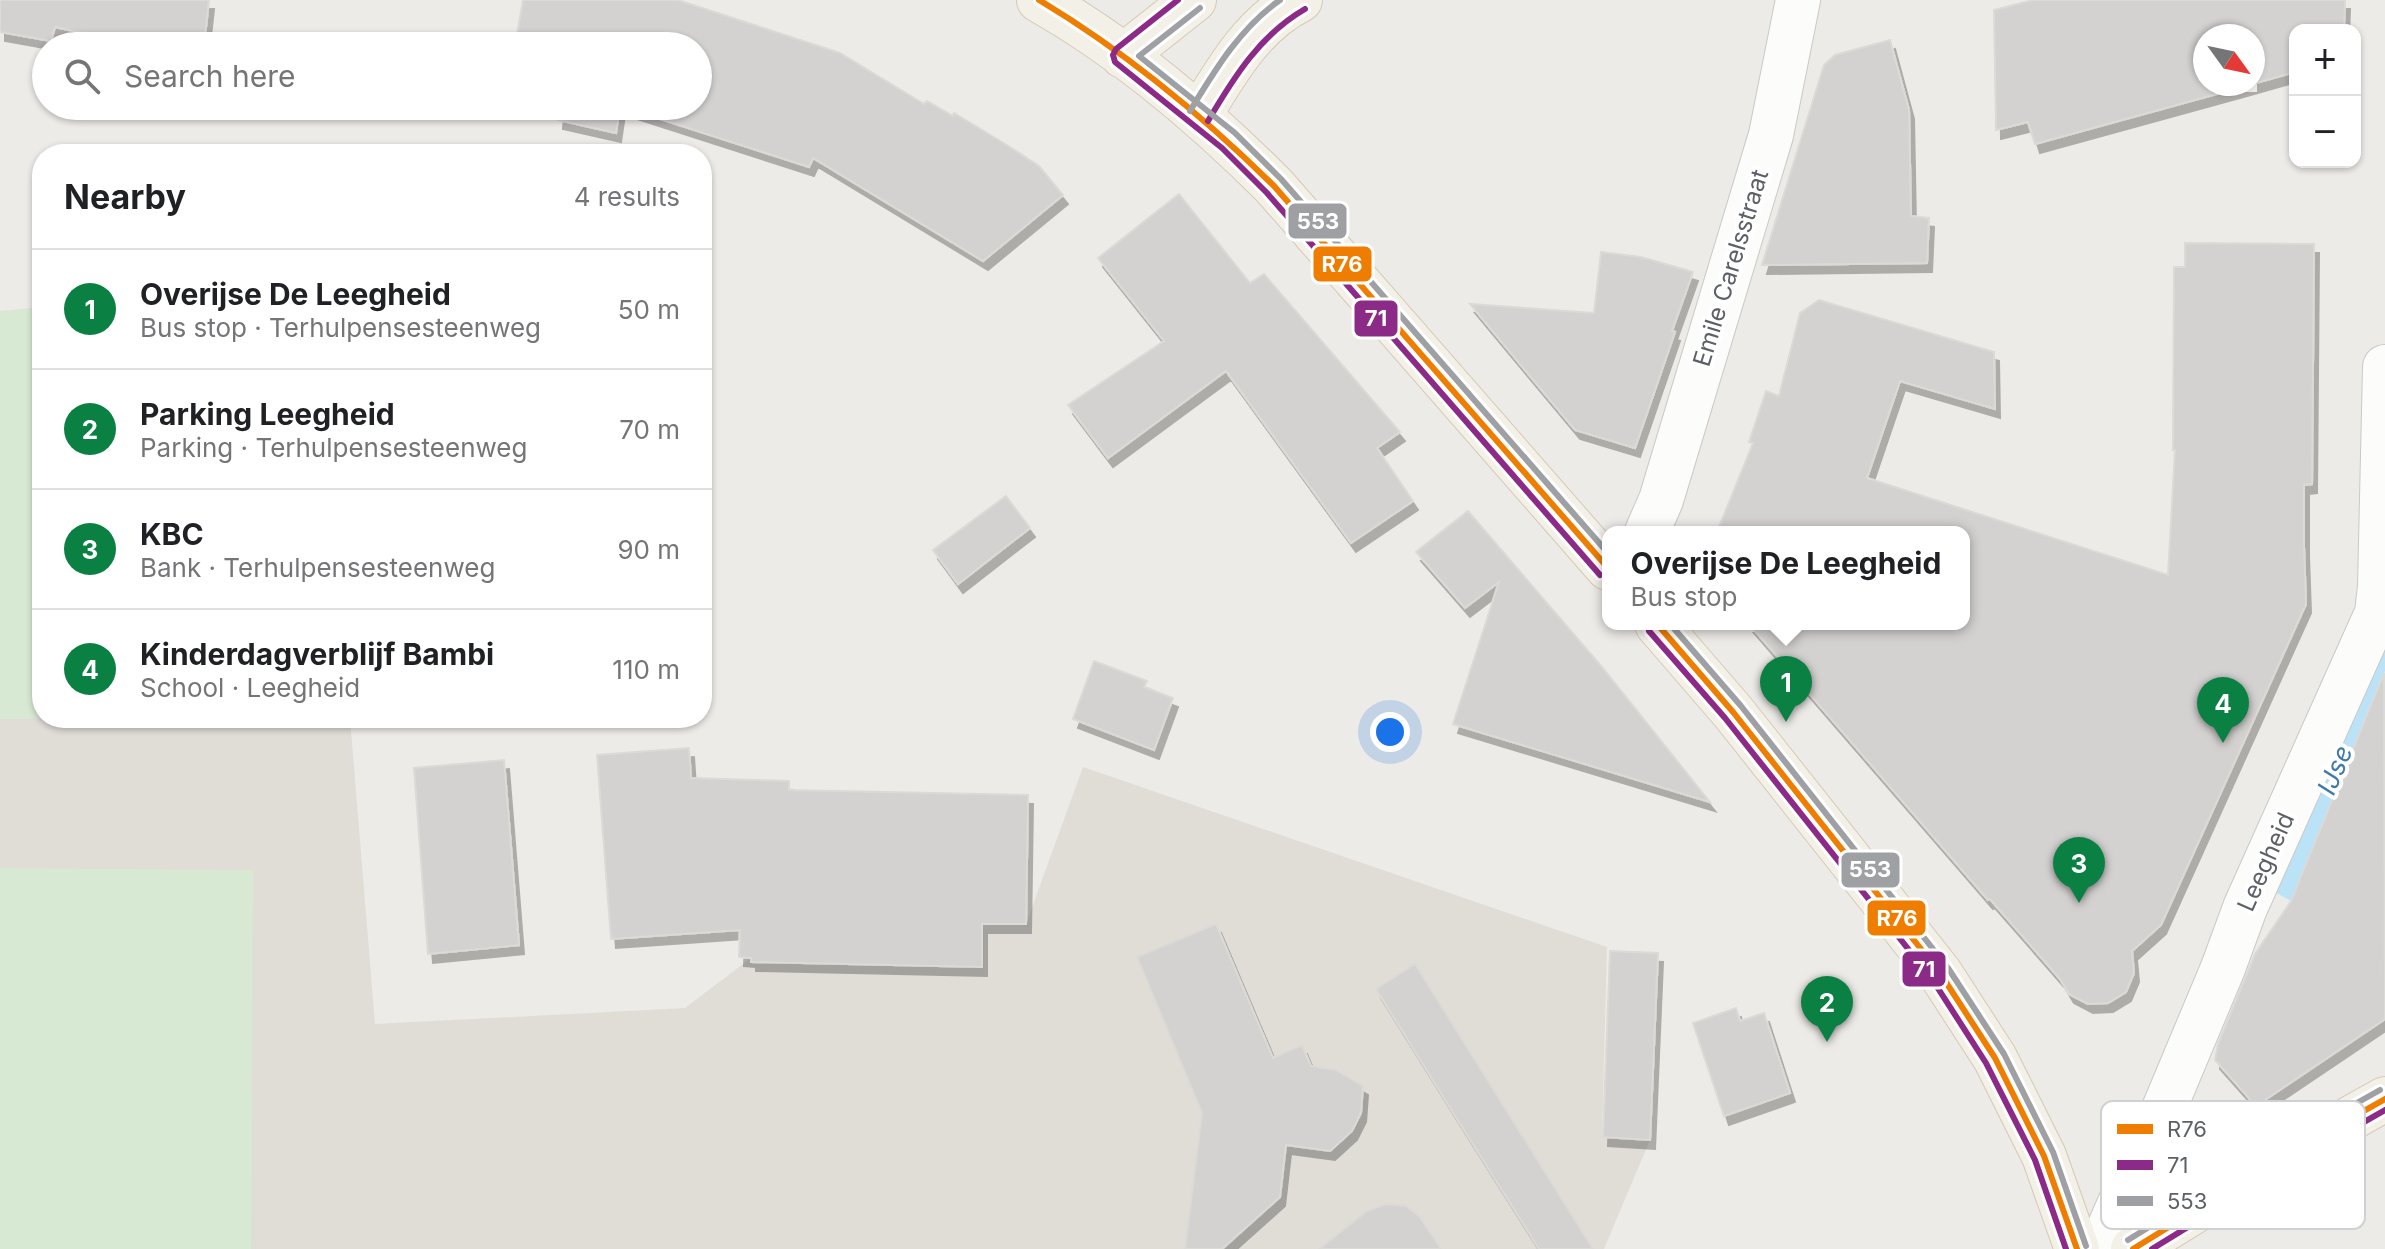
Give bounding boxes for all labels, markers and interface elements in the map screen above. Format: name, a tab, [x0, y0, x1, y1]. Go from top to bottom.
north arrow	[2193, 24, 2265, 96]
map controls	[2289, 24, 2361, 168]
button: +	[2289, 24, 2361, 96]
search box	[32, 32, 712, 120]
icon: search	[60, 54, 104, 98]
text: Search here	[124, 58, 296, 94]
button: −	[2289, 96, 2361, 168]
street label: Emile Carelsstraat	[1687, 166, 1774, 370]
text: Nearby	[64, 176, 186, 217]
text: 4 results	[574, 181, 680, 212]
line badge: 553	[1287, 202, 1348, 240]
text: 553	[1297, 208, 1339, 234]
line badge: R76	[1312, 245, 1373, 283]
text: R76	[1321, 251, 1363, 277]
text: Overijse De Leegheid	[140, 276, 451, 312]
text: 1	[84, 294, 96, 325]
text: 50 m	[618, 294, 680, 325]
line badge: 71	[1353, 299, 1399, 338]
text: 71	[1365, 305, 1387, 331]
text: Bus stop · Terhulpensesteenweg	[140, 312, 541, 343]
text: Parking Leegheid	[140, 396, 395, 432]
text: 2	[82, 414, 98, 445]
text: 70 m	[619, 414, 680, 445]
text: Parking · Terhulpensesteenweg	[140, 432, 527, 463]
text: KBC	[140, 516, 204, 552]
popup	[1602, 526, 1970, 630]
text: 3	[82, 534, 98, 565]
text: 90 m	[617, 534, 680, 565]
text: Overijse De Leegheid	[1631, 545, 1941, 581]
text: Bank · Terhulpensesteenweg	[140, 552, 495, 583]
text: Bus stop	[1631, 581, 1738, 612]
text: Kinderdagverblijf Bambi	[140, 636, 494, 672]
text: 4	[81, 654, 99, 685]
text: 110 m	[612, 654, 680, 685]
pin: 1	[1760, 656, 1812, 722]
text: School · Leegheid	[140, 672, 360, 703]
pin: 4	[2197, 677, 2249, 743]
your location	[1370, 712, 1410, 752]
water label: IJse	[2310, 740, 2359, 799]
street label: Leegheid	[2231, 808, 2300, 916]
pin: 3	[2053, 837, 2105, 903]
line badge: 553	[1840, 851, 1901, 889]
text: 553	[1849, 856, 1891, 882]
line badge: R76	[1866, 899, 1927, 937]
text: R76	[1876, 905, 1918, 931]
line badge: 71	[1901, 950, 1947, 988]
text: 71	[1913, 956, 1935, 982]
pin: 2	[1801, 976, 1853, 1042]
legend	[2101, 1101, 2365, 1229]
text: R76	[2167, 1116, 2207, 1142]
text: 71	[2167, 1152, 2188, 1178]
text: 553	[2167, 1188, 2207, 1214]

